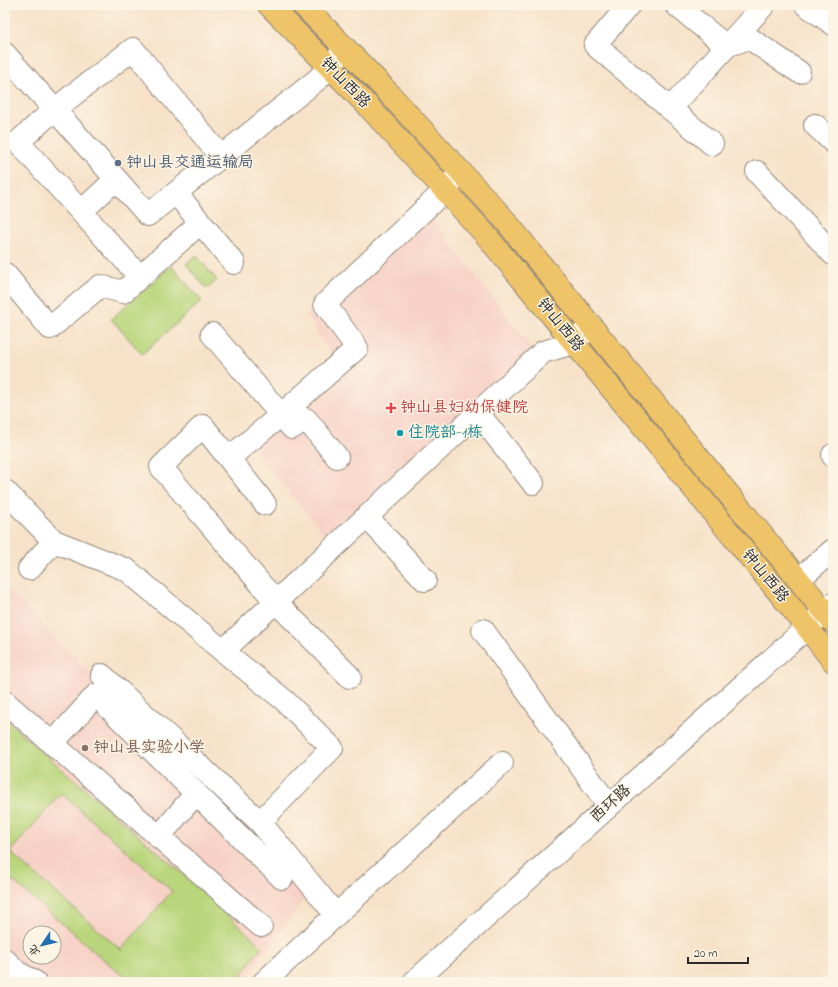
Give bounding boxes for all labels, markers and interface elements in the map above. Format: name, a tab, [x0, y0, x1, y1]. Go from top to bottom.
street label: 钟山西路	[314, 52, 376, 114]
place label: 钟山县交通运输局	[126, 151, 254, 175]
marker: 钟山县交通运输局	[113, 158, 123, 168]
street label: 钟山西路	[531, 293, 589, 357]
place label: 钟山县妇幼保健院	[400, 396, 528, 420]
marker: 钟山县妇幼保健院	[385, 402, 397, 414]
place label: 住院部-1栋	[408, 421, 483, 445]
marker: 住院部-1栋	[395, 428, 405, 438]
street label: 钟山西路	[736, 544, 794, 608]
place label: 钟山县实验小学	[93, 736, 205, 760]
marker: 钟山县实验小学	[80, 743, 90, 753]
street label: 西环路	[585, 779, 637, 829]
north arrow	[22, 925, 62, 965]
scale bar	[688, 939, 748, 965]
text: 北	[25, 941, 44, 959]
text: 20 m	[694, 945, 717, 963]

